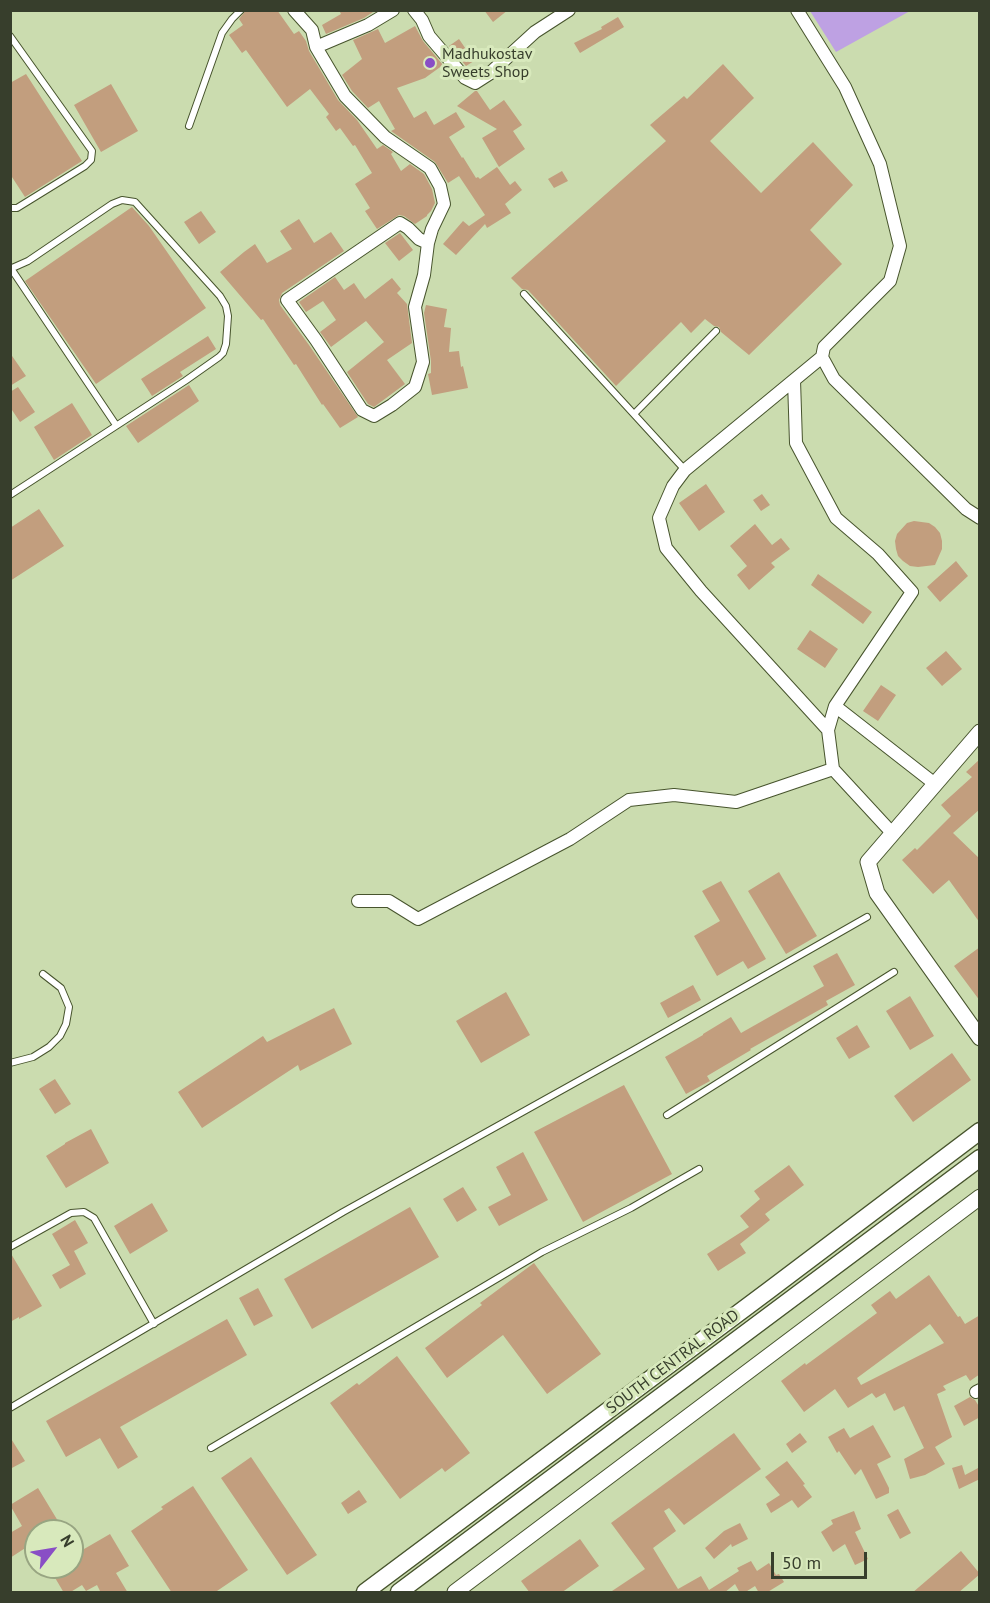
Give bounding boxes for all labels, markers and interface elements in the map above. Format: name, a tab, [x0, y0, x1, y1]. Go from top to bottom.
place label: Madhukostav Sweets Shop	[442, 44, 532, 82]
marker: Madhukostav Sweets Shop	[423, 56, 437, 70]
street label: SOUTH CENTRAL ROAD	[603, 1306, 743, 1418]
north arrow	[24, 1519, 84, 1579]
text: N	[56, 1531, 79, 1550]
scale bar	[774, 1540, 870, 1578]
text: 50 m	[782, 1551, 821, 1574]

